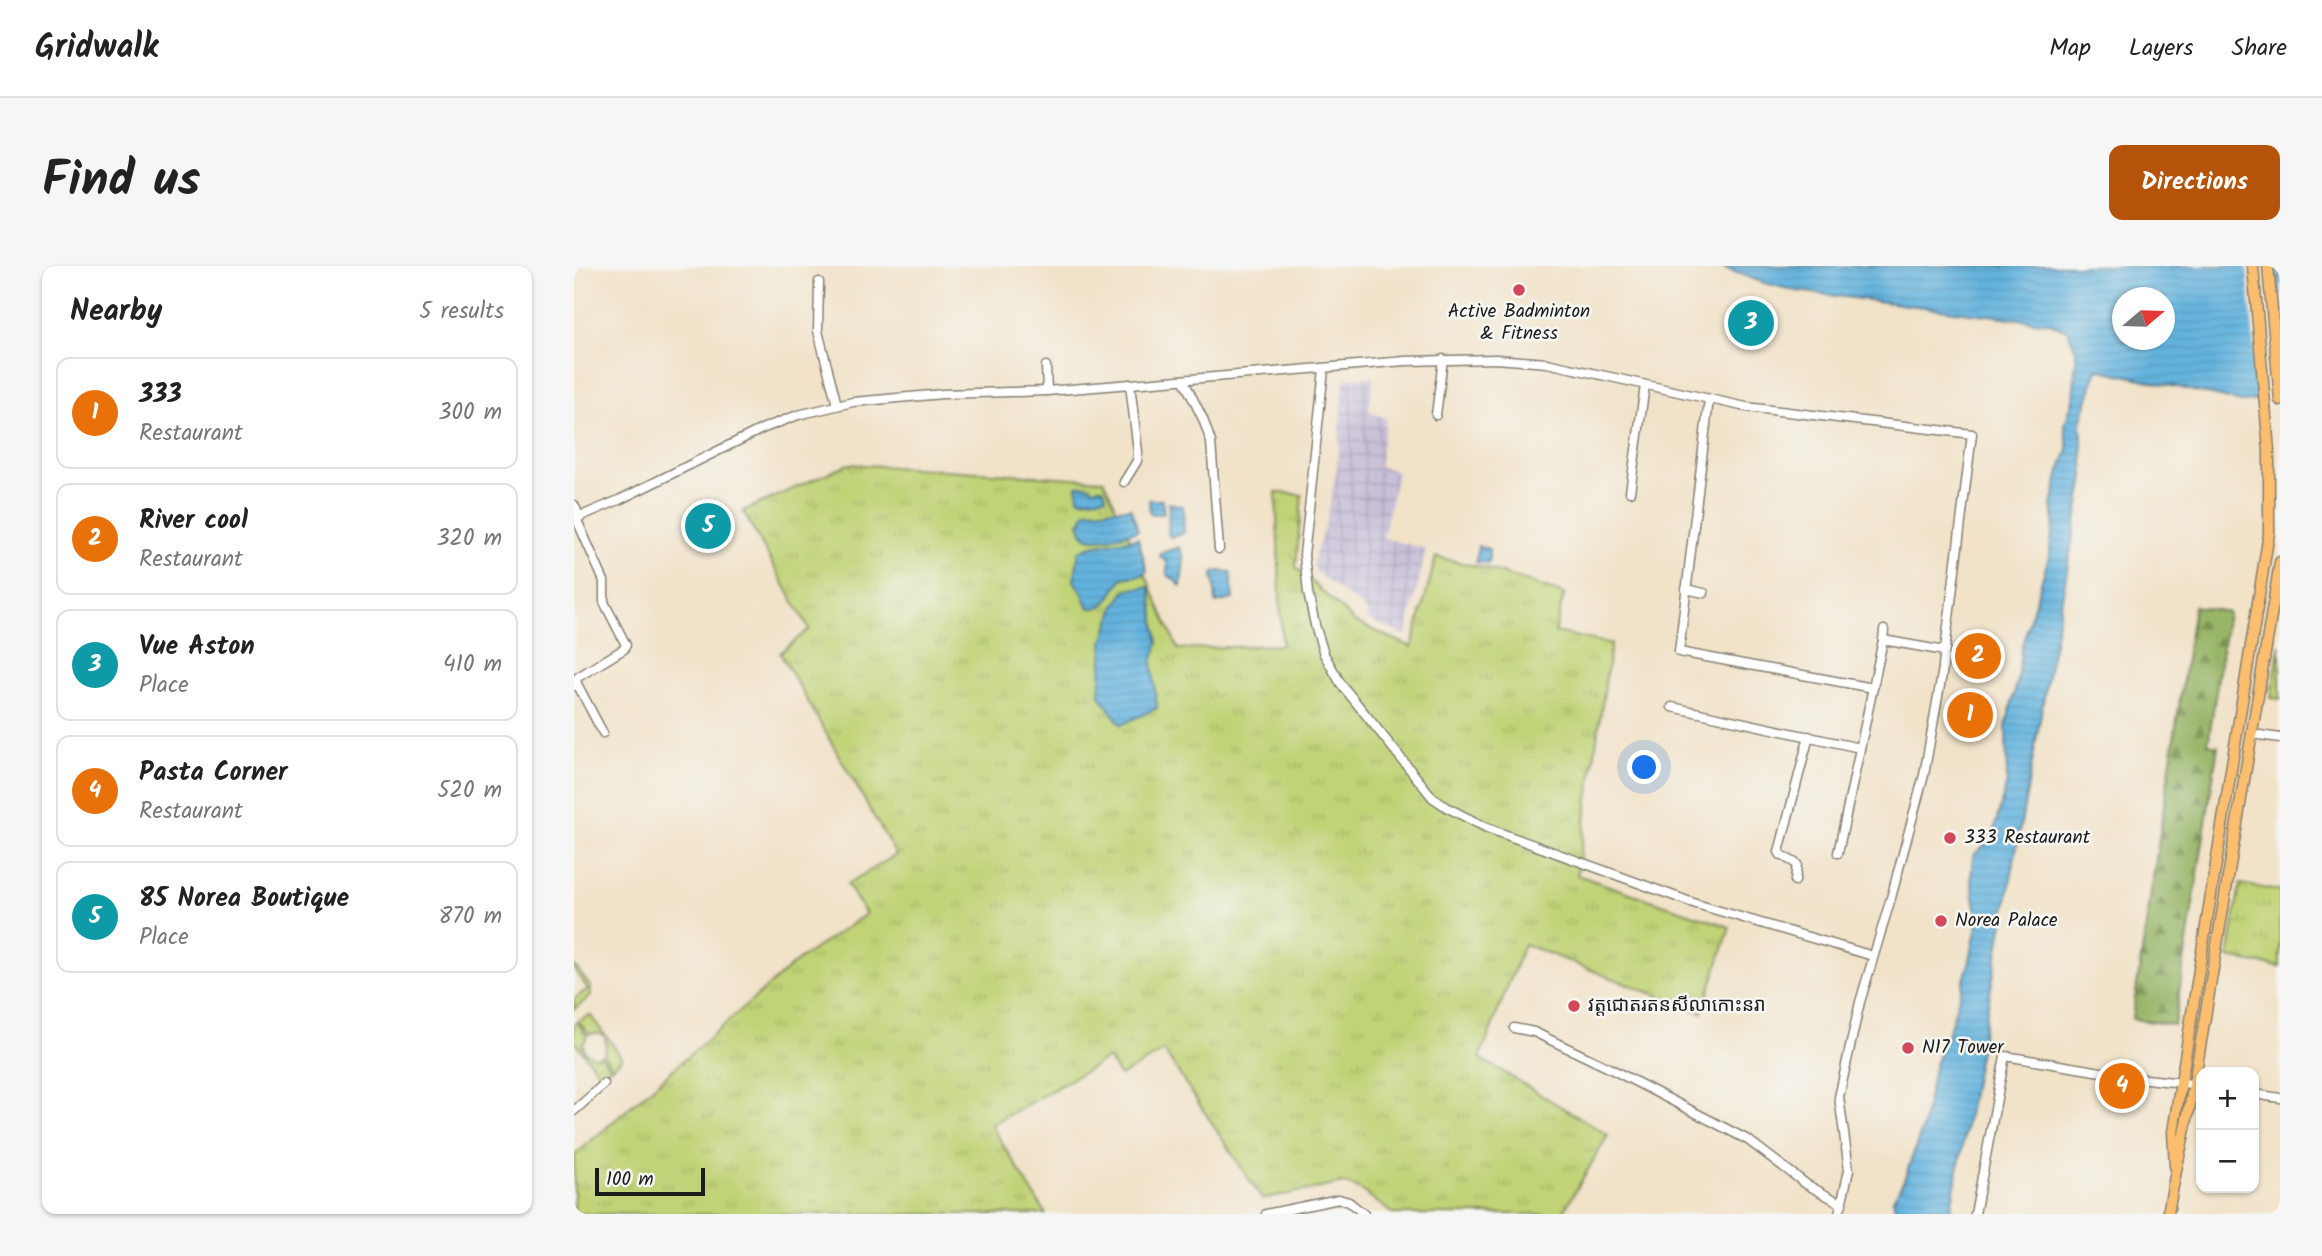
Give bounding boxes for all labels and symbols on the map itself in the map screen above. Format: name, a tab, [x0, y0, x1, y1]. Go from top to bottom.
marker: Active Badminton & Fitness	[1511, 282, 1527, 298]
north arrow	[2112, 287, 2175, 350]
place label: Active Badminton & Fitness	[1448, 297, 1590, 349]
pin: 3	[1728, 297, 1774, 349]
pin: 5	[685, 500, 731, 552]
pin: 2	[1955, 630, 2001, 682]
pin: 1	[1947, 689, 1993, 741]
your location	[1627, 750, 1661, 784]
place label: 333 Restaurant	[1964, 823, 2091, 853]
marker: 333 Restaurant	[1942, 830, 1958, 846]
place label: Norea Palace	[1955, 906, 2058, 936]
marker: Norea Palace	[1933, 913, 1949, 929]
place label: វត្តជោតរតនសីលាកោះនរា	[1588, 991, 1766, 1021]
marker: វត្តជោតរតនសីលាកោះនរា	[1566, 998, 1582, 1014]
place label: N17 Tower	[1922, 1033, 2005, 1063]
marker: N17 Tower	[1900, 1040, 1916, 1056]
pin: 4	[2099, 1060, 2145, 1112]
scale bar	[595, 1165, 705, 1197]

